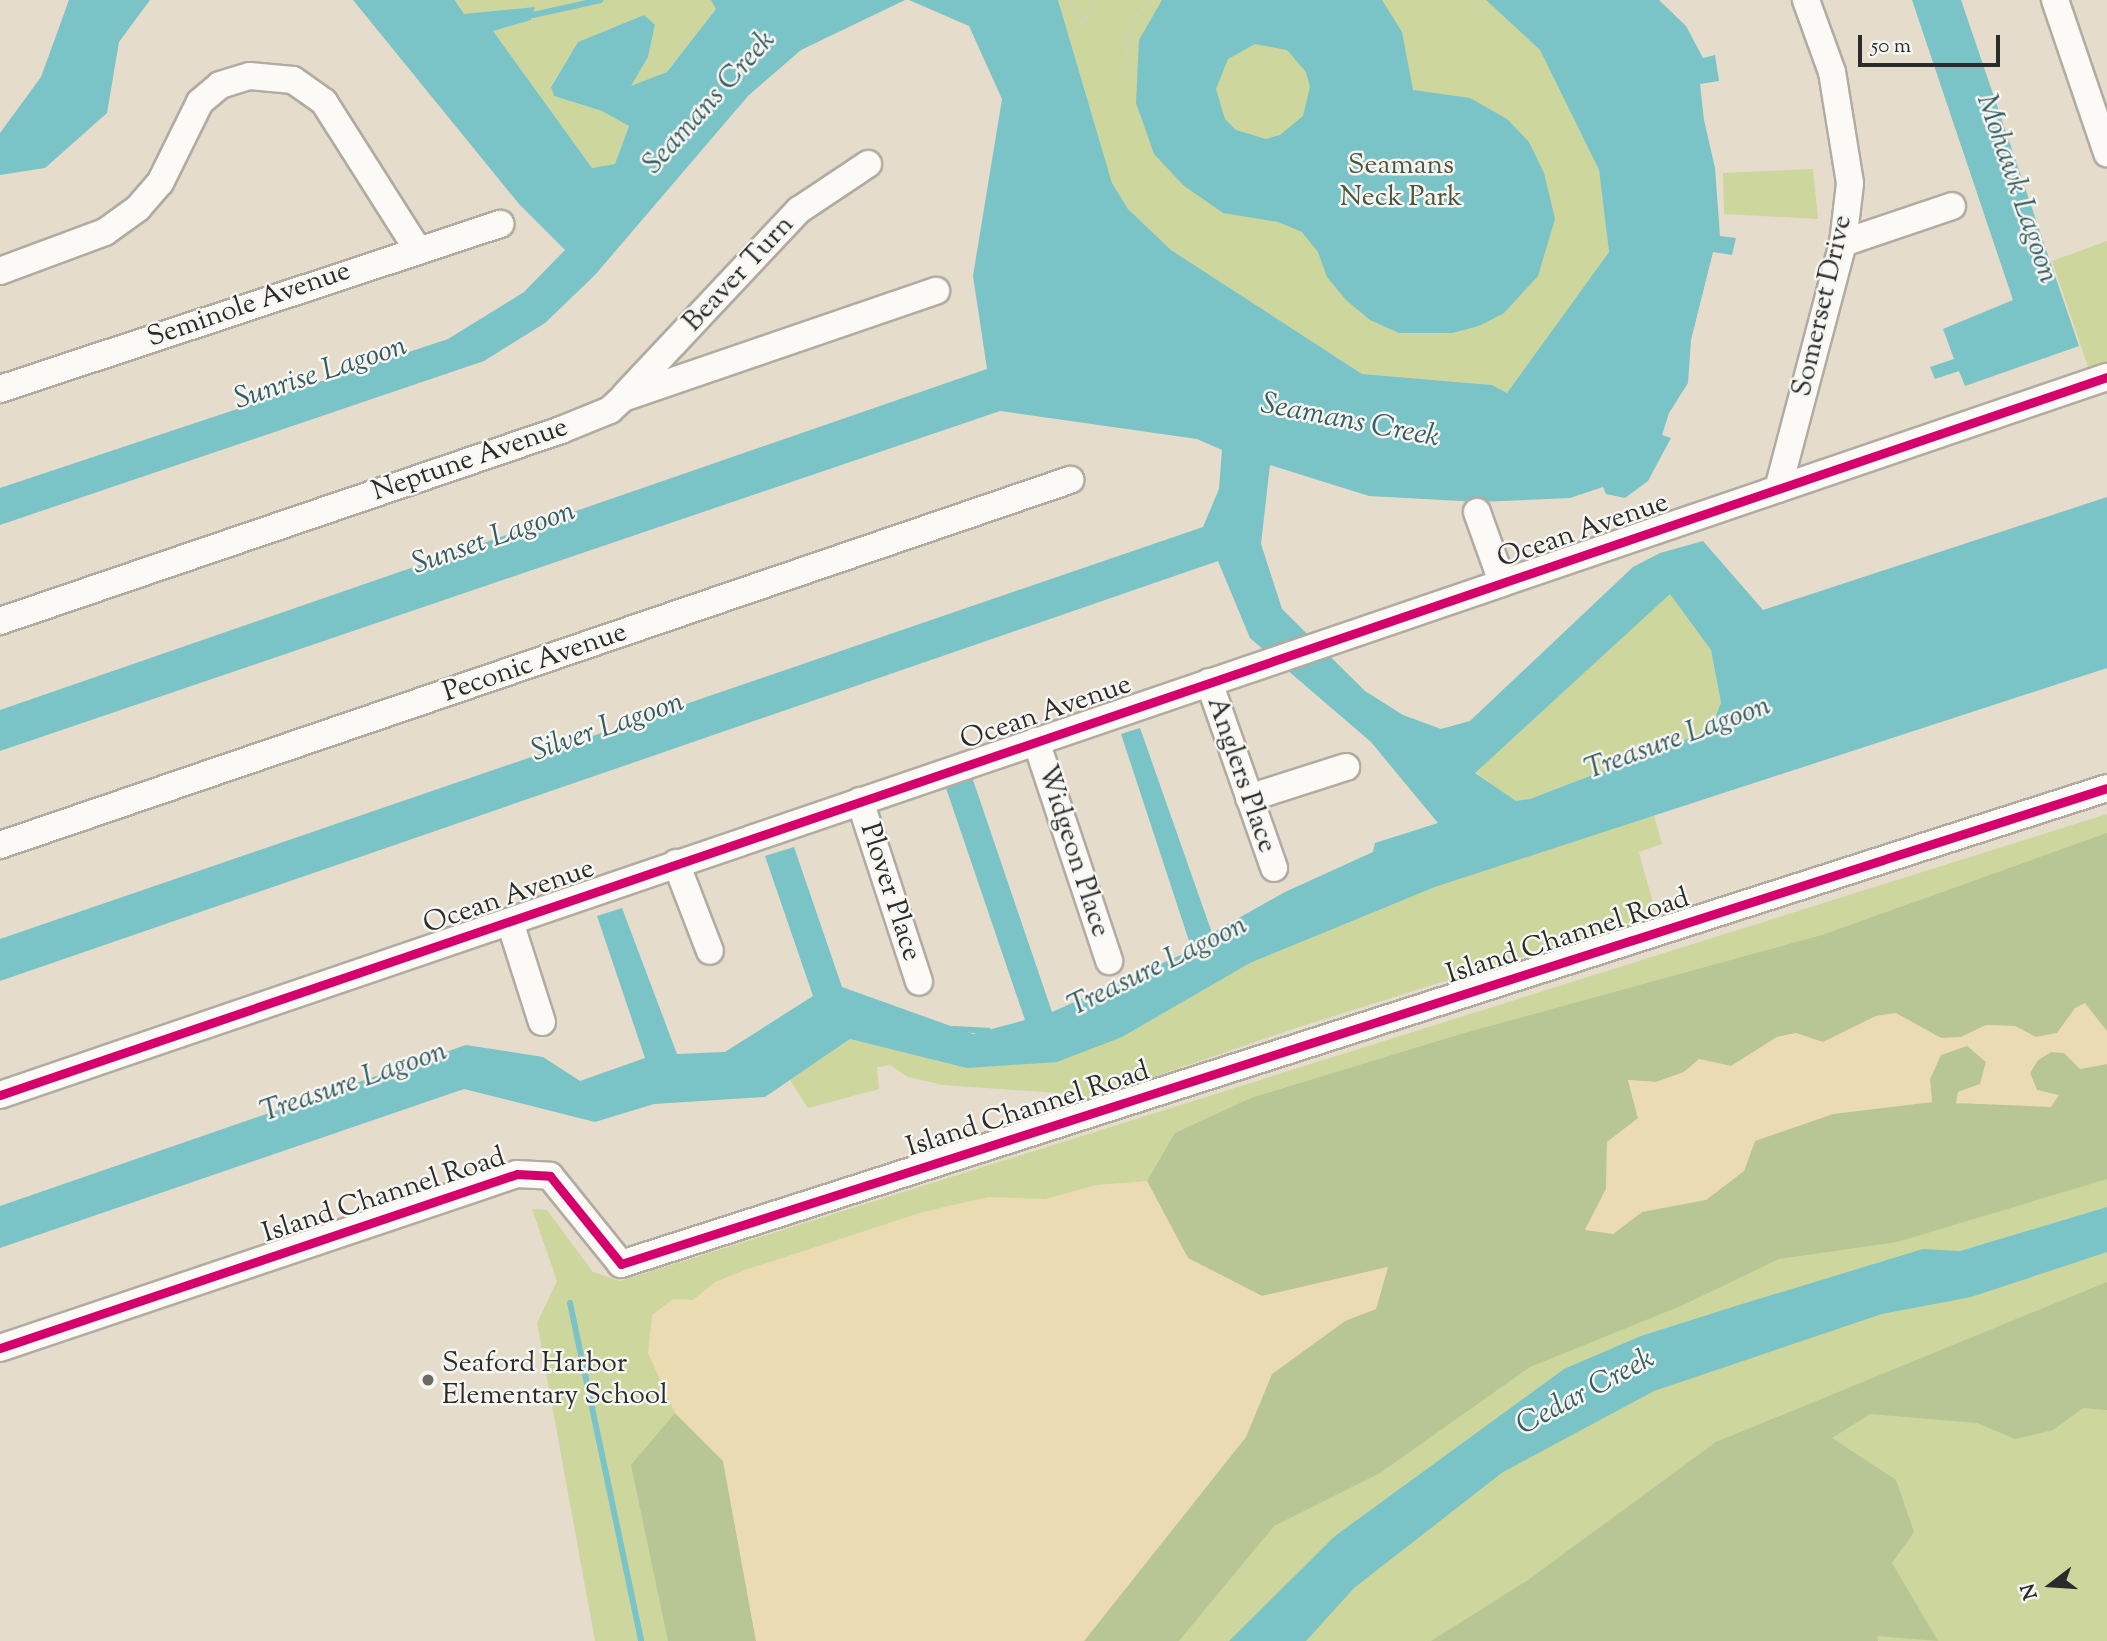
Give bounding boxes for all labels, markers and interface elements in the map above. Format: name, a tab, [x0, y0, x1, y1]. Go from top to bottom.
scale bar	[1862, 21, 2004, 65]
water label: Seamans Creek	[636, 24, 784, 182]
text: 50 m	[1871, 32, 1911, 62]
water label: Mohawk Lagoon	[1967, 90, 2065, 288]
park label: Seamans Neck Park	[1340, 149, 1462, 215]
street label: Beaver Turn	[677, 209, 801, 339]
street label: Somerset Drive	[1786, 212, 1860, 400]
street label: Seminole Avenue	[143, 255, 355, 355]
water label: Sunrise Lagoon	[230, 329, 412, 419]
water label: Seamans Creek	[1258, 387, 1442, 457]
street label: Neptune Avenue	[368, 411, 572, 509]
street label: Ocean Avenue	[1493, 486, 1673, 576]
water label: Sunset Lagoon	[408, 494, 580, 584]
street label: Peconic Avenue	[439, 616, 631, 710]
street label: Ocean Avenue	[956, 668, 1136, 758]
water label: Silver Lagoon	[527, 685, 689, 771]
water label: Treasure Lagoon	[1580, 689, 1776, 789]
street label: Anglers Place	[1199, 693, 1283, 857]
street label: Widgeon Place	[1029, 761, 1117, 941]
street label: Plover Place	[852, 819, 928, 965]
street label: Ocean Avenue	[419, 852, 599, 942]
street label: Island Channel Road	[1442, 882, 1694, 992]
water label: Treasure Lagoon	[1062, 908, 1254, 1026]
water label: Treasure Lagoon	[256, 1034, 452, 1132]
street label: Island Channel Road	[902, 1055, 1154, 1165]
street label: Island Channel Road	[258, 1141, 510, 1251]
water label: Cedar Creek	[1511, 1342, 1661, 1444]
place label: Seaford Harbor Elementary School	[442, 1347, 668, 1413]
marker: Seaford Harbor Elementary School	[420, 1372, 436, 1388]
north arrow	[2016, 1550, 2086, 1620]
text: N	[2015, 1580, 2046, 1602]

